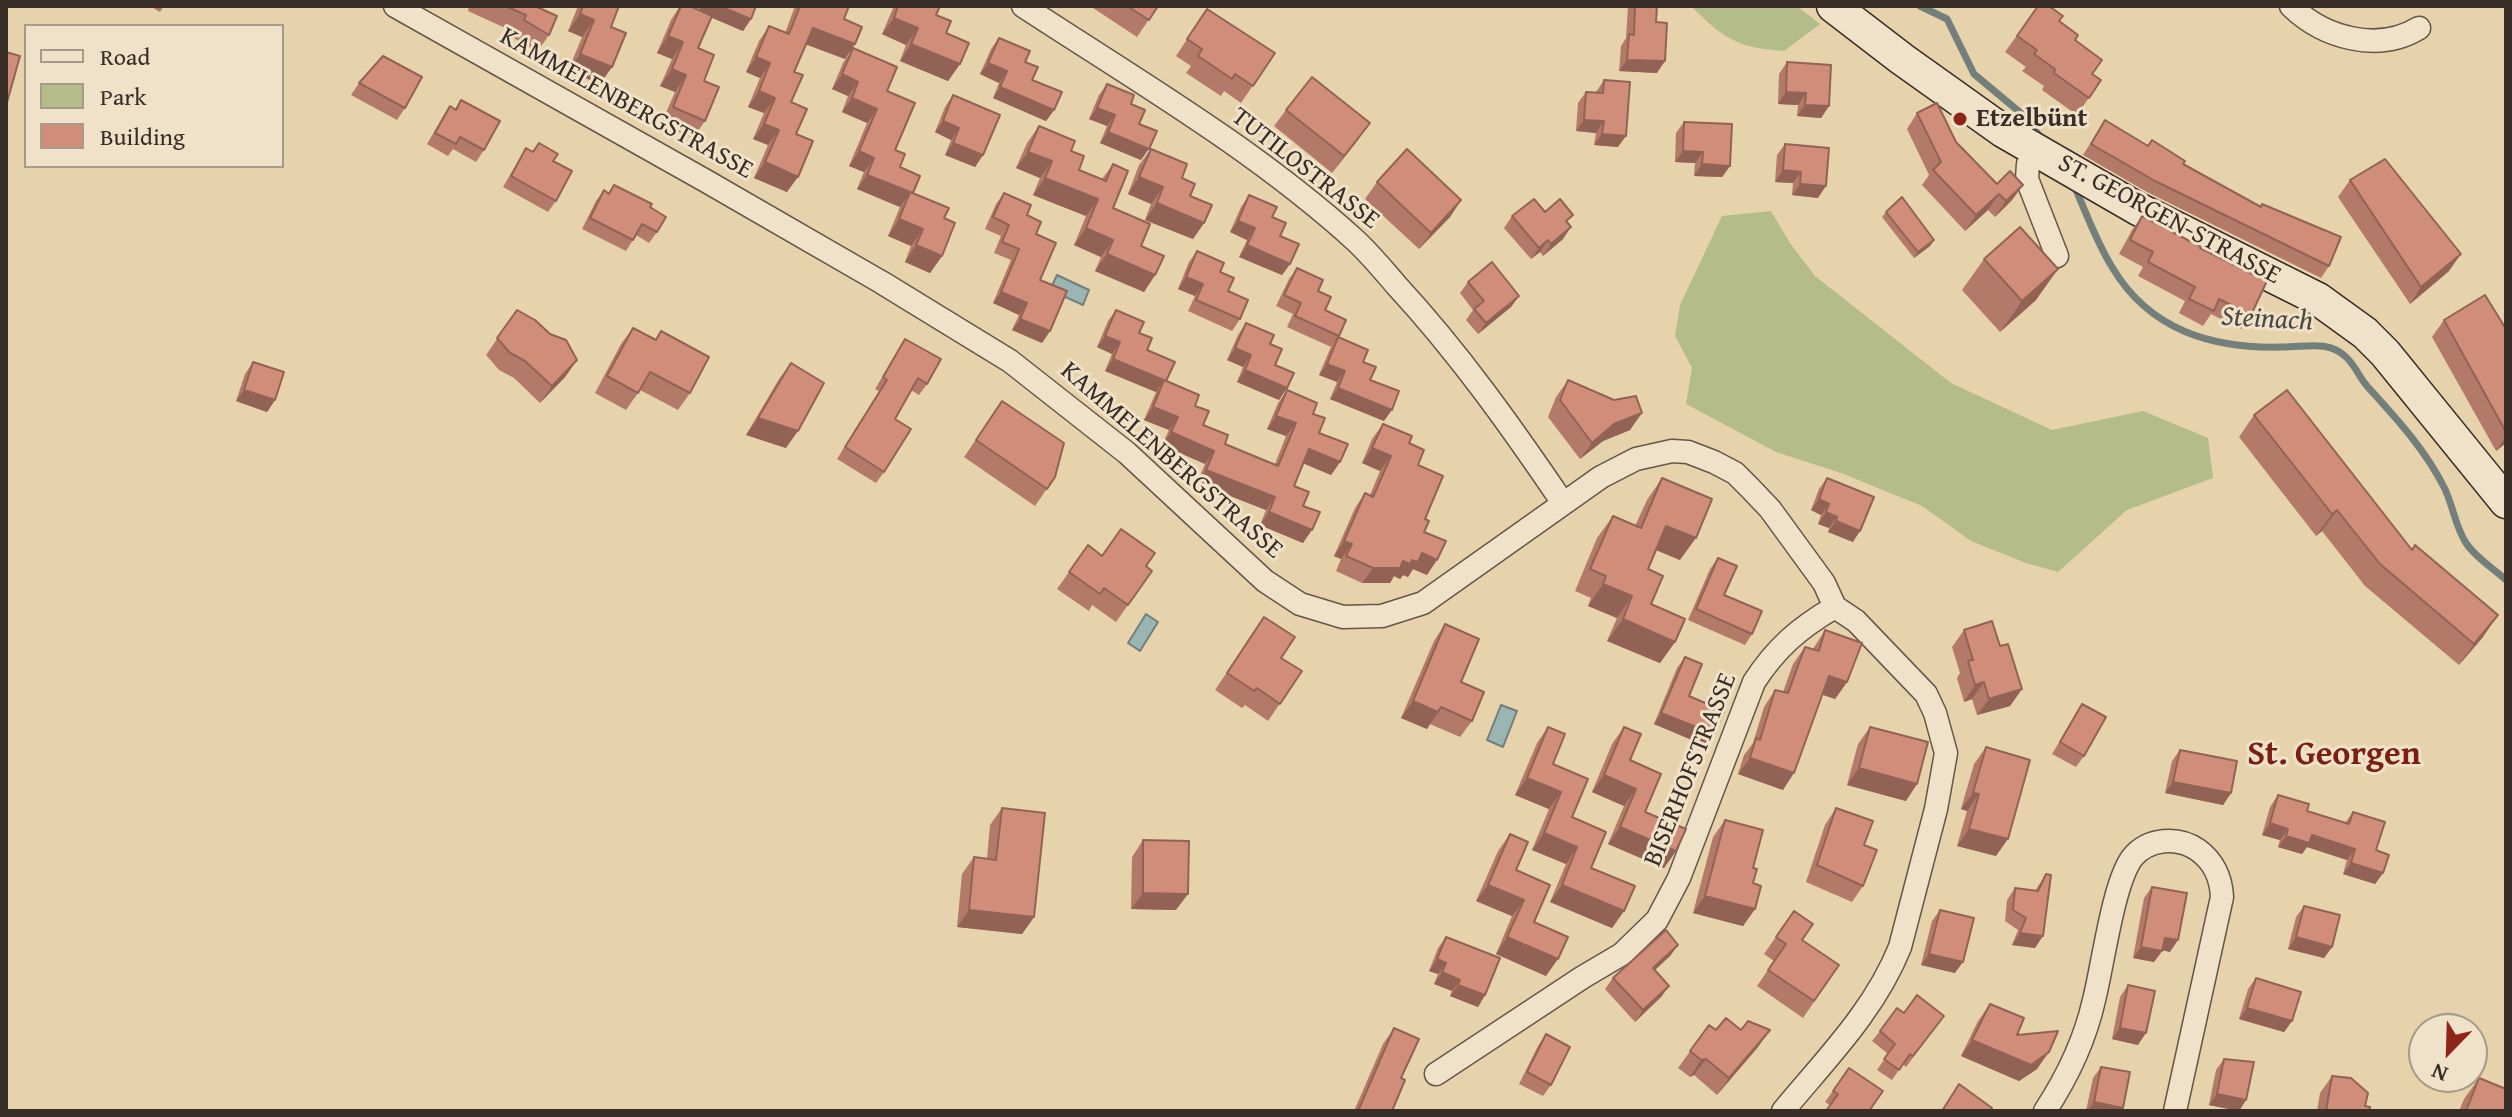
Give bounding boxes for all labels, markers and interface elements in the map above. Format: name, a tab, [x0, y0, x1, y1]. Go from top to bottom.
street label: KAMMELENBERGSTRASSE	[494, 21, 758, 187]
legend	[24, 24, 284, 168]
text: Road	[100, 39, 150, 74]
text: Park	[100, 79, 146, 114]
street label: TUTILOSTRASSE	[1225, 102, 1385, 236]
place label: Etzelbünt	[1976, 103, 2087, 135]
marker: Etzelbünt	[1951, 110, 1969, 128]
text: Building	[100, 119, 185, 154]
street label: ST. GEORGEN-STRASSE	[2052, 148, 2286, 292]
water label: Steinach	[2220, 301, 2314, 339]
street label: KAMMELENBERGSTRASSE	[1053, 356, 1289, 566]
street label: BISERHOFSTRASSE	[1638, 669, 1744, 871]
district label: St. Georgen	[2247, 735, 2421, 775]
north arrow	[2408, 1013, 2488, 1093]
text: N	[2426, 1056, 2452, 1091]

